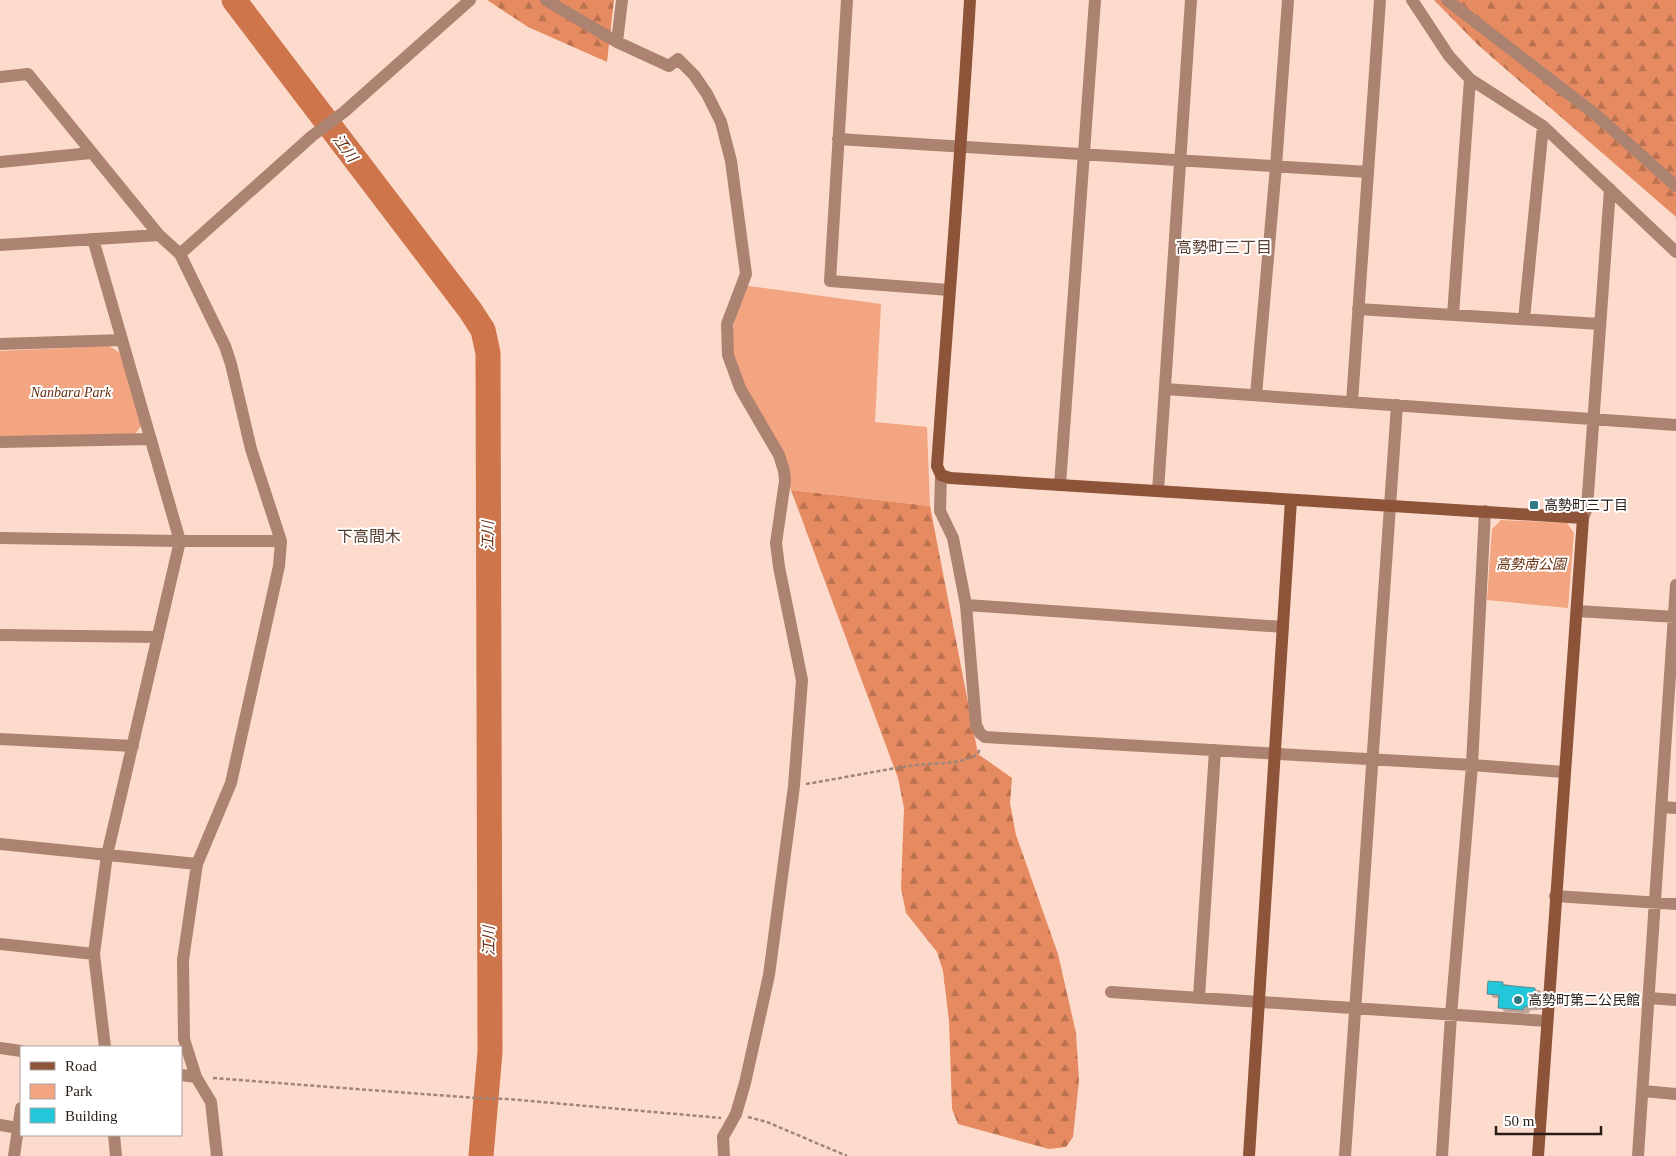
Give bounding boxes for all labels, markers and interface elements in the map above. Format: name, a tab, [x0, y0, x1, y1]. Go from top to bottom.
water label: 江川	[330, 131, 362, 166]
district label: 高勢町三丁目	[1176, 239, 1272, 256]
park label: Nanbara Park	[30, 385, 112, 400]
place label: 高勢町三丁目	[1544, 498, 1628, 513]
marker: 高勢町三丁目	[1528, 499, 1540, 511]
water label: 江川	[480, 519, 496, 551]
district label: 下高間木	[337, 528, 401, 545]
park label: 高勢南公園	[1496, 557, 1568, 572]
water label: 江川	[481, 924, 497, 956]
place label: 高勢町第二公民館	[1528, 992, 1640, 1008]
marker: 高勢町第二公民館	[1512, 994, 1524, 1006]
legend	[20, 1046, 182, 1136]
text: Road	[65, 1058, 97, 1074]
text: Park	[65, 1083, 93, 1099]
scale bar	[1496, 1104, 1601, 1136]
text: Building	[65, 1108, 118, 1124]
text: 50 m	[1504, 1113, 1535, 1129]

